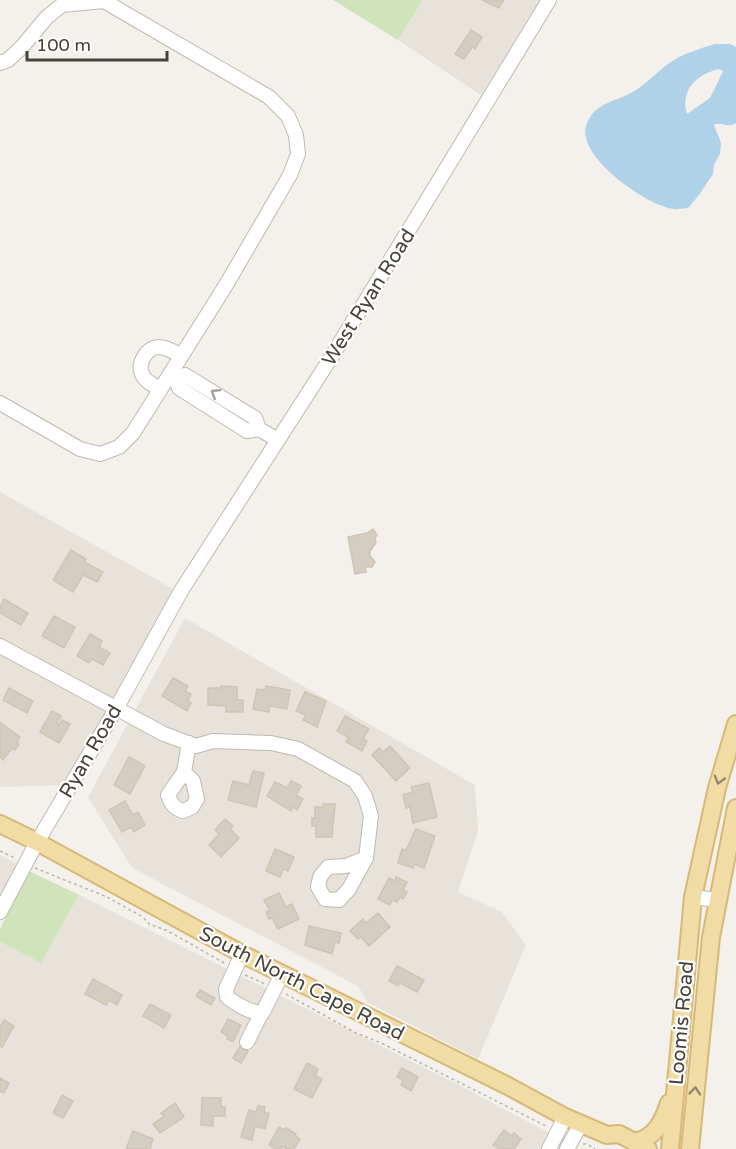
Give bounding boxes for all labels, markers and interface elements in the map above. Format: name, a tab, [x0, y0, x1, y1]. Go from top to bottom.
scale bar	[27, 24, 166, 62]
text: 100 m	[36, 34, 91, 56]
street label: West Ryan Road	[317, 225, 421, 370]
one-way arrow	[211, 389, 221, 401]
street label: Ryan Road	[55, 701, 127, 802]
one-way arrow	[714, 774, 726, 785]
street label: South North Cape Road	[195, 922, 408, 1046]
street label: Loomis Road	[665, 960, 699, 1086]
one-way arrow	[688, 1086, 701, 1095]

